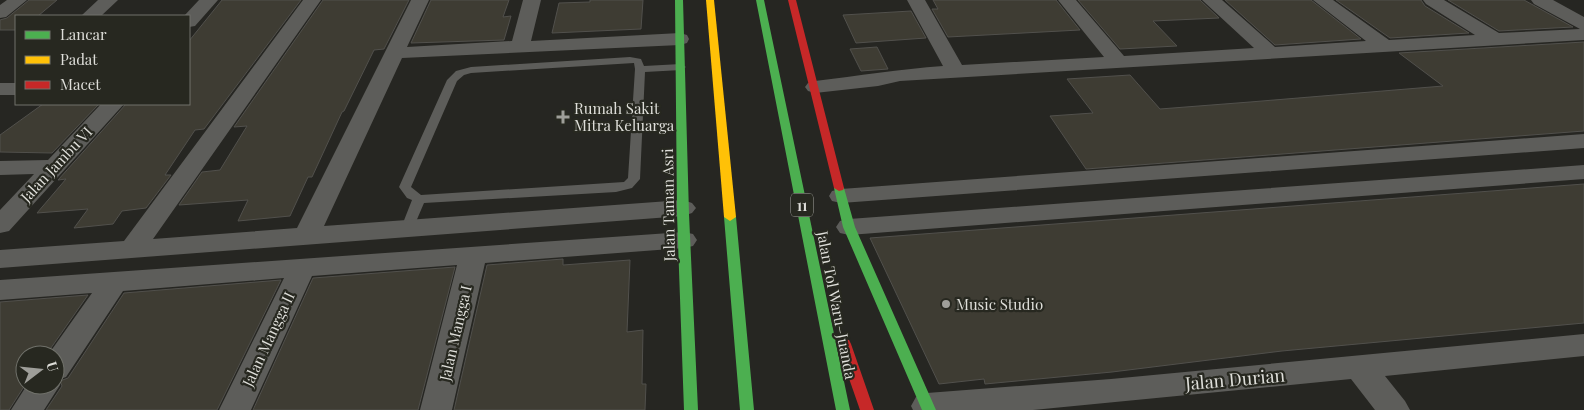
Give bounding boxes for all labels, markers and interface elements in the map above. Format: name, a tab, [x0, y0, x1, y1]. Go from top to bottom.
legend	[15, 15, 190, 105]
text: Lancar	[60, 24, 107, 44]
text: Padat	[60, 49, 98, 69]
text: Macet	[60, 74, 101, 94]
place label: Rumah Sakit Mitra Keluarga	[574, 98, 675, 135]
marker: Rumah Sakit Mitra Keluarga	[556, 110, 570, 124]
street label: Jalan Jambu VI	[15, 122, 96, 207]
street label: Jalan Taman Asri	[657, 148, 679, 263]
road number: 11	[791, 194, 813, 216]
street label: Jalan Tol Waru–Juanda	[813, 228, 861, 381]
street label: Jalan Mangga I	[434, 283, 476, 384]
street label: Jalan Mangga II	[237, 288, 299, 391]
place label: Music Studio	[956, 294, 1043, 314]
marker: Music Studio	[940, 298, 952, 310]
north arrow	[15, 345, 65, 395]
text: U	[43, 359, 64, 374]
street label: Jalan Durian	[1183, 363, 1286, 395]

